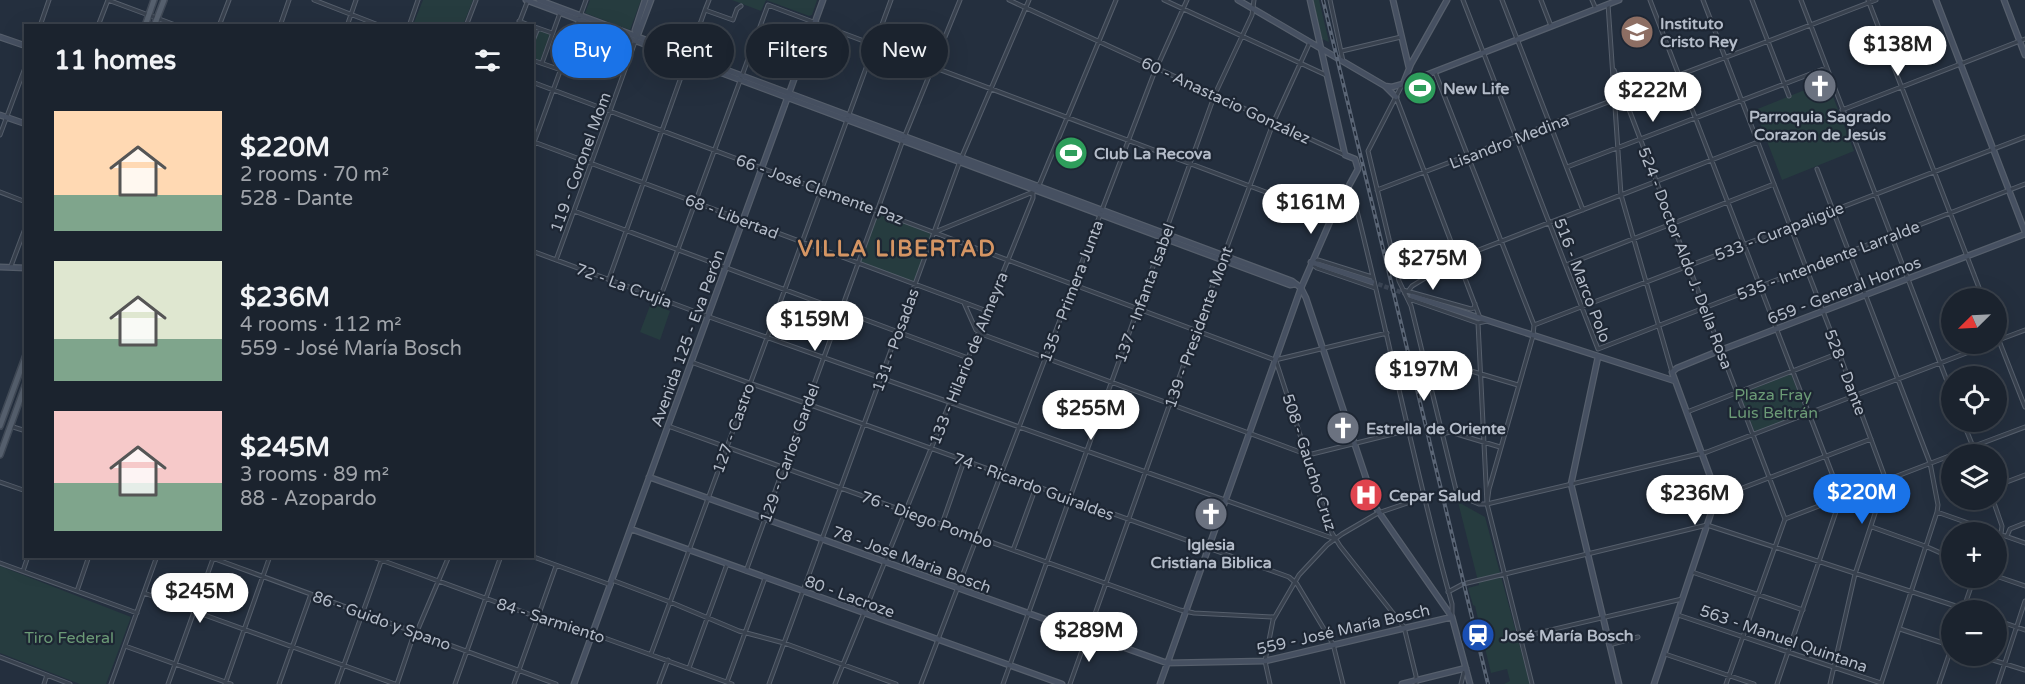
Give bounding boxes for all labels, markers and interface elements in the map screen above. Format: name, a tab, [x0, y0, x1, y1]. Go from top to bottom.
school or university icon: Instituto Cristo Rey	[1619, 14, 1655, 50]
place label: Instituto Cristo Rey	[1660, 14, 1738, 52]
chip: Buy	[552, 24, 632, 78]
chip: Rent	[644, 24, 734, 78]
chip: Filters	[746, 24, 849, 78]
chip: New	[861, 24, 948, 78]
pin: $138M	[1856, 26, 1940, 77]
text: $138M	[1863, 33, 1933, 57]
icon: filters	[471, 44, 504, 77]
text: 11 homes	[54, 45, 176, 76]
street label: 60 - Anastacio González	[1138, 53, 1313, 149]
church icon: Parroquia Sagrado Corazon de Jesús	[1802, 68, 1838, 104]
sports icon: New Life	[1402, 70, 1438, 106]
pin: $222M	[1611, 72, 1695, 123]
place label: New Life	[1443, 79, 1509, 99]
text: $222M	[1618, 79, 1688, 103]
street label: 119 - Coronel Mom	[546, 89, 616, 235]
place label: Parroquia Sagrado Corazon de Jesús	[1749, 107, 1891, 145]
street label: Lisandro Medina	[1447, 110, 1572, 174]
text: $220M	[240, 132, 330, 163]
icon: home	[102, 135, 174, 207]
sports icon: Club La Recova	[1053, 135, 1089, 171]
place label: Club La Recova	[1094, 144, 1211, 164]
street label: 524 - Doctor Aldo J. Della Rosa	[1633, 144, 1737, 372]
street label: 66 - José Clemente Paz	[733, 150, 906, 230]
text: 2 rooms · 70 m²	[240, 163, 389, 187]
pin: $161M	[1269, 184, 1353, 235]
text: 528 - Dante	[240, 187, 353, 211]
street label: 68 - Libertad	[682, 190, 781, 244]
text: $161M	[1276, 191, 1346, 215]
street label: 533 - Curapaligüe	[1712, 198, 1847, 266]
street label: 516 - Marco Polo	[1549, 215, 1615, 345]
street label: 135 - Primera Junta	[1036, 217, 1108, 365]
street label: 535 - Intendente Larralde	[1734, 217, 1923, 305]
street label: 137 - Infanta Isabel	[1110, 221, 1179, 366]
district label: VILLA LIBERTAD	[798, 236, 996, 262]
pin: $275M	[1391, 240, 1475, 291]
street label: 139 - Presidente Mont	[1160, 244, 1238, 411]
street label: Avenida 125 - Eva Perón	[647, 247, 729, 430]
text: $275M	[1398, 247, 1468, 271]
street label: 659 - General Hornos	[1765, 252, 1924, 329]
street label: 72 - La Crujía	[573, 259, 675, 313]
street label: 133 - Hilario de Almeyra	[925, 269, 1013, 448]
text: $236M	[240, 282, 330, 313]
icon: home	[102, 285, 174, 357]
street label: 131 - Posadas	[868, 286, 924, 395]
north arrow	[1941, 288, 2007, 354]
map controls	[1941, 288, 2007, 666]
pin: $159M	[773, 301, 857, 352]
text: $159M	[780, 308, 850, 332]
text: 4 rooms · 112 m²	[240, 313, 402, 337]
street label: 528 - Dante	[1820, 327, 1871, 418]
text: 559 - José María Bosch	[240, 337, 462, 361]
pin: $197M	[1382, 351, 1466, 402]
text: $197M	[1389, 358, 1459, 382]
button: locate	[1941, 366, 2007, 432]
street label: 127 - Castro	[708, 381, 759, 476]
street label: 129 - Carlos Gardel	[755, 381, 824, 526]
park label: Plaza Fray Luis Beltrán	[1728, 385, 1818, 423]
pin: $255M	[1049, 390, 1133, 441]
street label: 508 - Gaucho Cruz	[1277, 391, 1341, 533]
text: $255M	[1056, 397, 1126, 421]
church icon: Estrella de Oriente	[1325, 410, 1361, 446]
place label: Estrella de Oriente	[1366, 419, 1506, 439]
text: $245M	[240, 432, 330, 463]
icon: home	[102, 435, 174, 507]
button: layers	[1941, 444, 2007, 510]
street label: 74 - Ricardo Guiraldes	[951, 449, 1117, 525]
text: 3 rooms · 89 m²	[240, 463, 389, 487]
pin: $220M	[1820, 474, 1904, 525]
pin: $236M	[1653, 475, 1737, 526]
hospital icon: Cepar Salud	[1348, 477, 1384, 513]
text: $220M	[1827, 481, 1897, 505]
text: $236M	[1660, 482, 1730, 506]
place label: Cepar Salud	[1389, 486, 1481, 506]
text: 88 - Azopardo	[240, 487, 377, 511]
street label: 76 - Diego Pombo	[858, 487, 995, 553]
church icon: Iglesia Cristiana Biblica	[1193, 496, 1229, 532]
street label: 78 - Jose Maria Bosch	[830, 522, 994, 598]
button: +	[1941, 522, 2007, 588]
place label: Iglesia Cristiana Biblica	[1150, 535, 1272, 573]
street label: 80 - Lacroze	[802, 571, 897, 622]
pin: $245M	[158, 573, 242, 624]
text: $245M	[165, 580, 235, 604]
street label: 86 - Guido y Spano	[310, 587, 454, 655]
street label: 84 - Sarmiento	[494, 594, 607, 648]
street label: 559 - José María Bosch	[1255, 600, 1432, 660]
button: −	[1941, 600, 2007, 666]
street label: 563 - Manuel Quintana	[1697, 601, 1870, 677]
pin: $289M	[1047, 612, 1131, 663]
station icon: José María Bosch	[1460, 617, 1496, 653]
text: $289M	[1054, 619, 1124, 643]
place label: José María Bosch	[1500, 626, 1633, 646]
park label: Tiro Federal	[24, 628, 114, 648]

